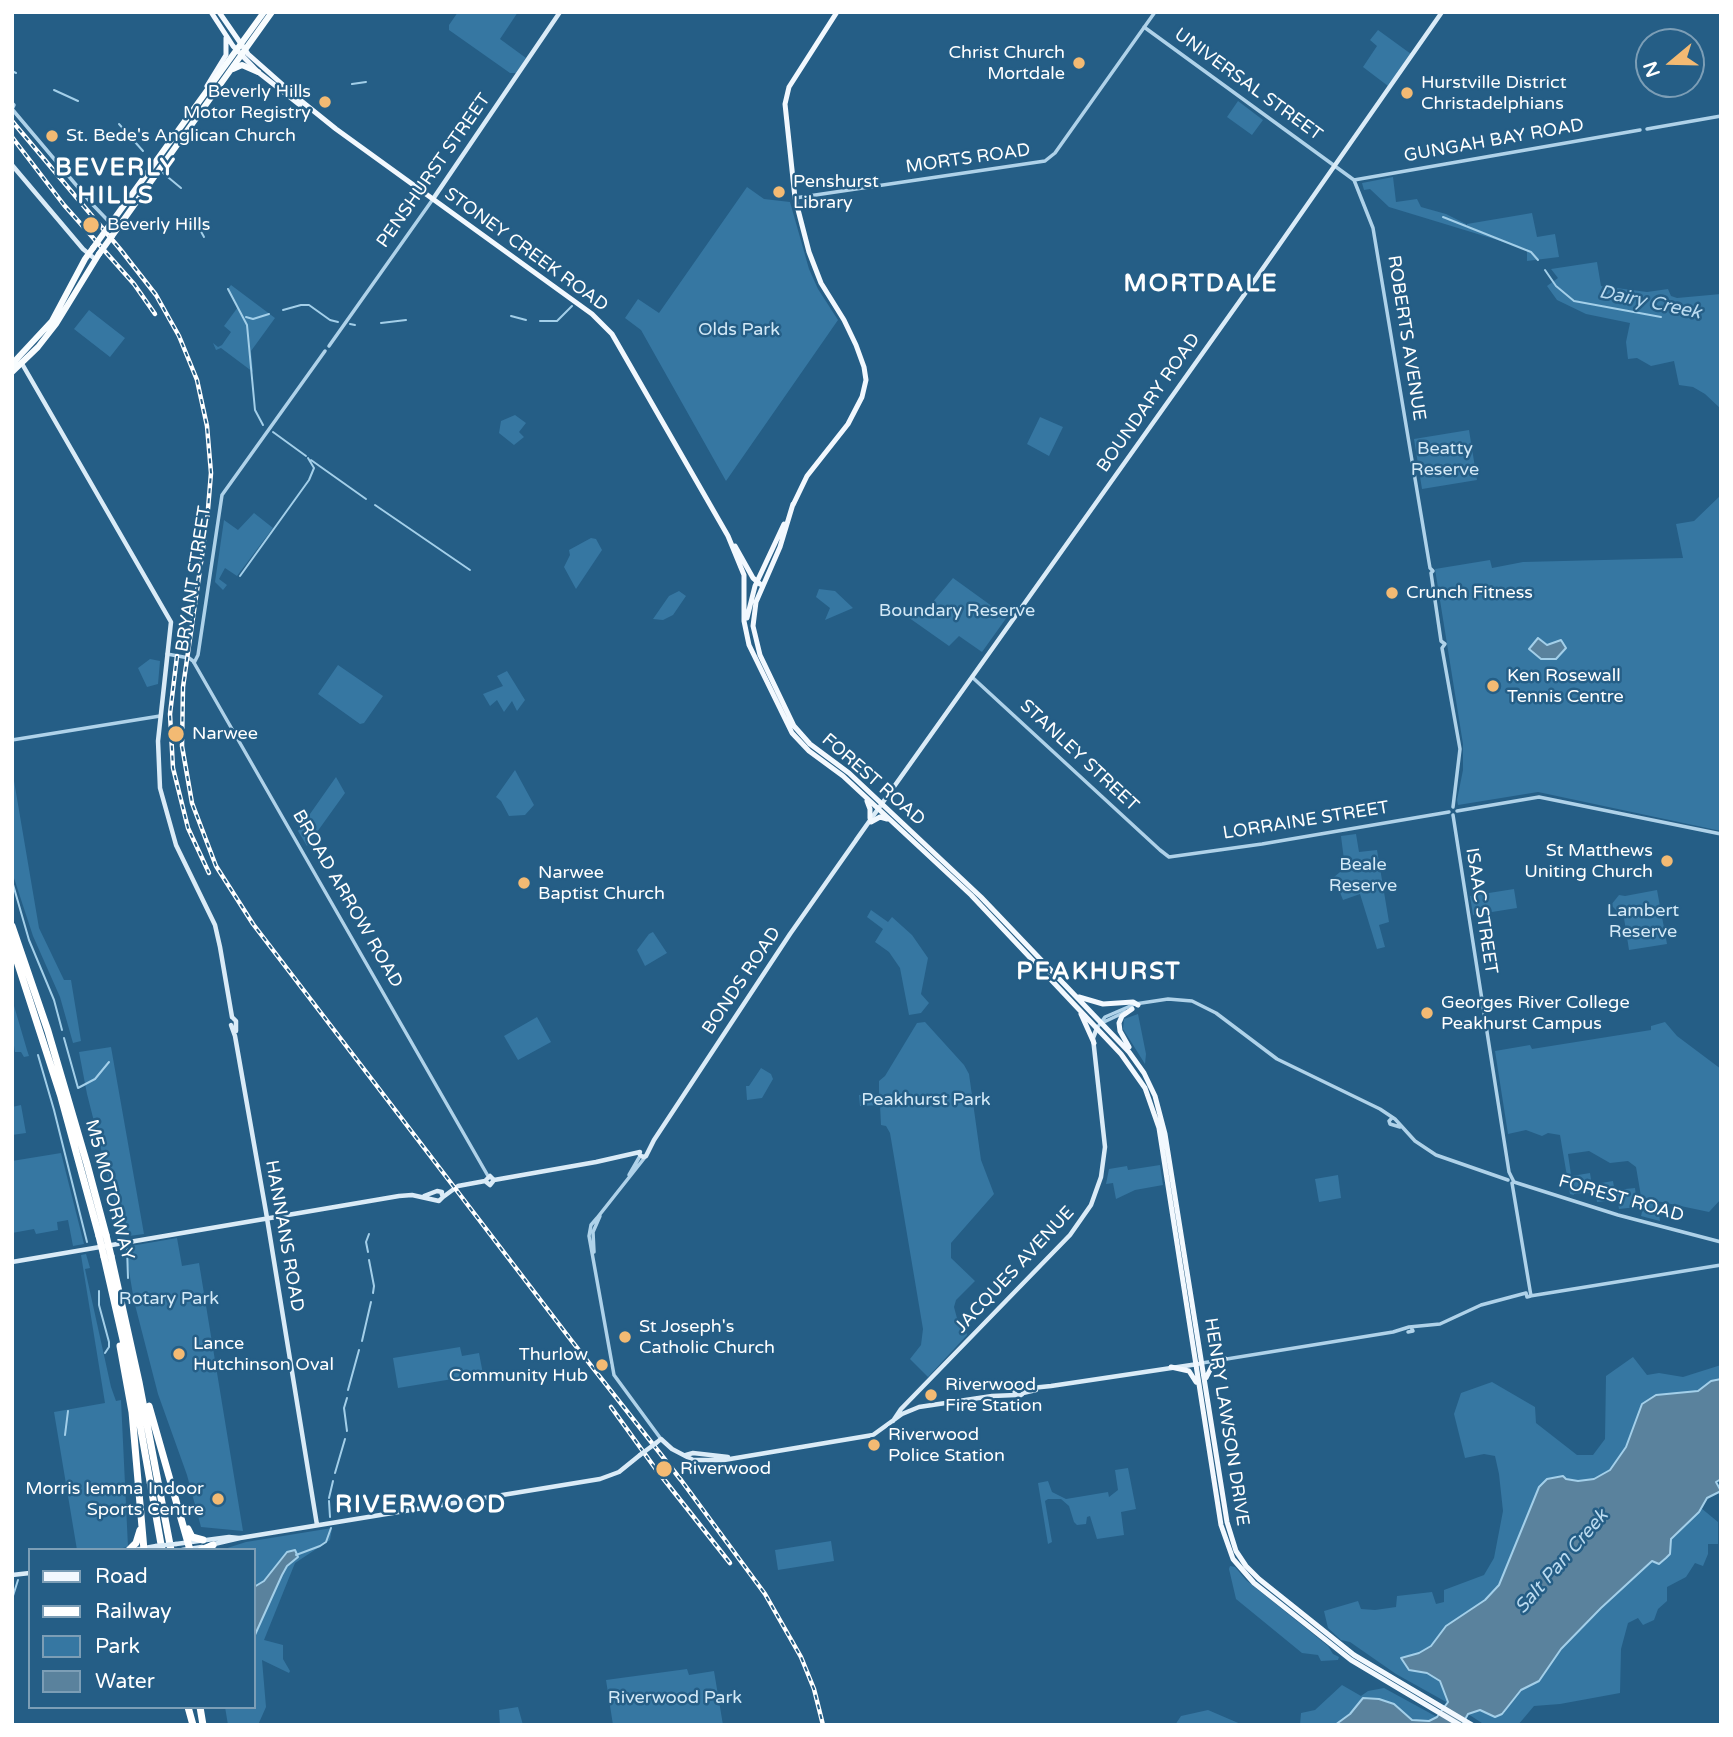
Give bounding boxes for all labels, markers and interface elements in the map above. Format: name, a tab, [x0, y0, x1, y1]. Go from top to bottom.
street label: UNIVERSAL STREET	[1170, 24, 1326, 146]
north arrow	[1635, 28, 1705, 98]
place label: Christ Church Mortdale	[948, 42, 1065, 84]
marker: Christ Church Mortdale	[1071, 55, 1087, 71]
text: N	[1639, 58, 1665, 80]
place label: Hurstville District Christadelphians	[1421, 72, 1567, 114]
place label: Beverly Hills Motor Registry	[183, 81, 311, 124]
marker: Hurstville District Christadelphians	[1399, 85, 1415, 101]
street label: PENSHURST STREET	[373, 90, 495, 252]
marker: Beverly Hills Motor Registry	[317, 94, 333, 110]
street label: GUNGAH BAY ROAD	[1402, 115, 1586, 167]
place label: St. Bede's Anglican Church	[66, 125, 296, 147]
marker: St. Bede's Anglican Church	[44, 128, 60, 144]
street label: MORTS ROAD	[904, 140, 1032, 178]
district label: BEVERLY HILLS	[56, 155, 176, 211]
place label: Penshurst Library	[793, 171, 879, 214]
street label: STONEY CREEK ROAD	[440, 183, 612, 317]
marker: Penshurst Library	[771, 184, 787, 200]
place label: Beverly Hills	[107, 214, 210, 236]
marker: Beverly Hills	[81, 215, 101, 235]
street label: ROBERTS AVENUE	[1382, 254, 1430, 422]
district label: MORTDALE	[1124, 271, 1278, 299]
water label: Dairy Creek	[1597, 281, 1703, 325]
park label: Olds Park	[698, 319, 780, 341]
street label: BOUNDARY ROAD	[1093, 329, 1205, 477]
park label: Beatty Reserve	[1411, 438, 1479, 480]
street label: BRYANT STREET	[172, 505, 216, 653]
place label: Crunch Fitness	[1406, 582, 1533, 604]
marker: Crunch Fitness	[1384, 585, 1400, 601]
park label: Boundary Reserve	[879, 600, 1035, 622]
place label: Ken Rosewall Tennis Centre	[1507, 665, 1624, 708]
marker: Ken Rosewall Tennis Centre	[1485, 678, 1501, 694]
street label: STANLEY STREET	[1015, 695, 1143, 817]
place label: Narwee	[192, 723, 258, 745]
marker: Narwee	[166, 724, 186, 744]
street label: FOREST ROAD	[817, 729, 929, 831]
street label: LORRAINE STREET	[1221, 797, 1391, 845]
street label: BROAD ARROW ROAD	[287, 806, 407, 992]
place label: St Matthews Uniting Church	[1524, 840, 1653, 882]
street label: ISAAC STREET	[1460, 846, 1502, 976]
marker: St Matthews Uniting Church	[1659, 853, 1675, 869]
park label: Beale Reserve	[1329, 854, 1397, 896]
place label: Narwee Baptist Church	[538, 862, 665, 904]
marker: Narwee Baptist Church	[516, 875, 532, 891]
park label: Lambert Reserve	[1607, 900, 1679, 942]
street label: BONDS ROAD	[698, 923, 786, 1039]
district label: PEAKHURST	[1017, 959, 1181, 987]
place label: Georges River College Peakhurst Campus	[1441, 992, 1630, 1034]
marker: Georges River College Peakhurst Campus	[1419, 1005, 1435, 1021]
park label: Peakhurst Park	[861, 1089, 991, 1111]
street label: M5 MOTORWAY	[80, 1117, 138, 1263]
street label: HANNANS ROAD	[260, 1158, 308, 1314]
street label: FOREST ROAD	[1556, 1171, 1686, 1227]
street label: JACQUES AVENUE	[951, 1202, 1079, 1338]
park label: Rotary Park	[119, 1288, 219, 1310]
place label: St Joseph's Catholic Church	[639, 1316, 775, 1358]
street label: HENRY LAWSON DRIVE	[1199, 1316, 1253, 1528]
marker: St Joseph's Catholic Church	[617, 1329, 633, 1345]
place label: Lance Hutchinson Oval	[193, 1333, 334, 1376]
place label: Thurlow Community Hub	[449, 1344, 588, 1386]
marker: Lance Hutchinson Oval	[171, 1346, 187, 1362]
marker: Thurlow Community Hub	[594, 1357, 610, 1373]
place label: Riverwood Fire Station	[945, 1374, 1042, 1416]
marker: Riverwood Fire Station	[923, 1387, 939, 1403]
place label: Riverwood Police Station	[888, 1424, 1005, 1466]
marker: Riverwood Police Station	[866, 1437, 882, 1453]
place label: Riverwood	[680, 1458, 771, 1480]
marker: Riverwood	[654, 1459, 674, 1479]
place label: Morris Iemma Indoor Sports Centre	[25, 1478, 204, 1520]
marker: Morris Iemma Indoor Sports Centre	[210, 1491, 226, 1507]
district label: RIVERWOOD	[336, 1492, 506, 1520]
water label: Salt Pan Creek	[1511, 1505, 1613, 1619]
legend	[28, 1548, 256, 1709]
text: Road	[95, 1564, 148, 1589]
text: Railway	[95, 1599, 172, 1624]
text: Park	[95, 1634, 140, 1659]
text: Water	[95, 1669, 155, 1694]
park label: Riverwood Park	[608, 1687, 742, 1709]

